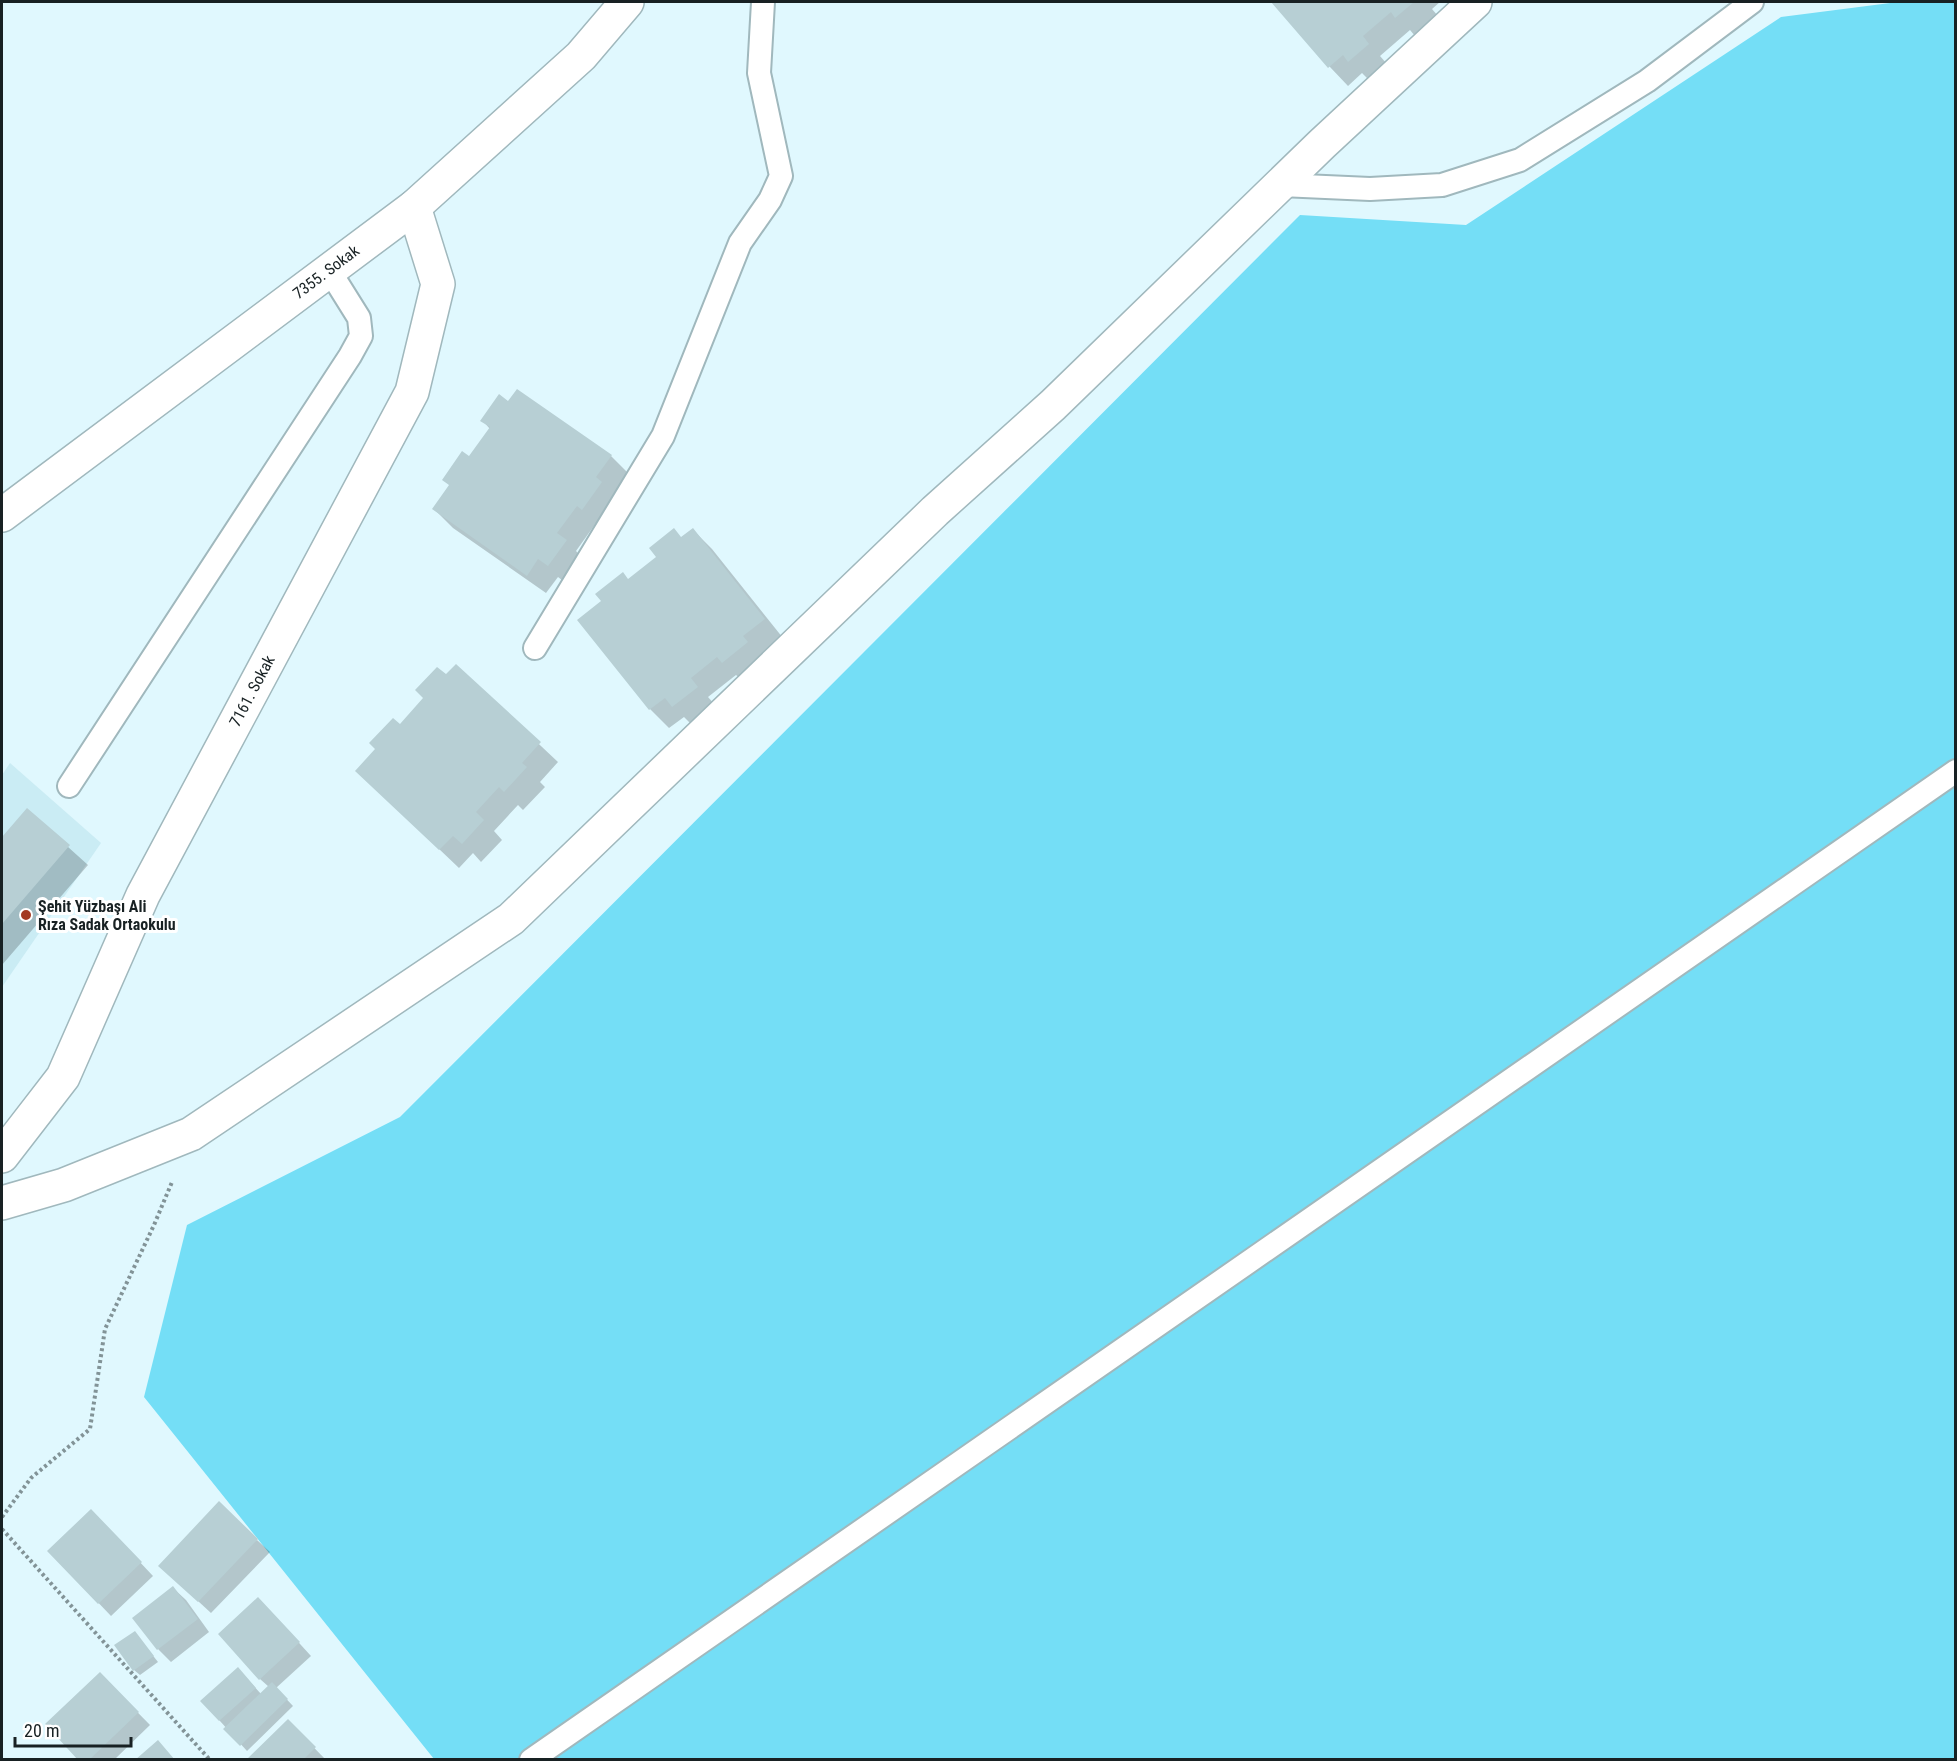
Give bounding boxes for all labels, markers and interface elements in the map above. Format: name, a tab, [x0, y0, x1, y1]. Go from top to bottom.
street label: 7355. Sokak	[289, 241, 363, 303]
street label: 7161. Sokak	[225, 651, 279, 730]
place label: Şehit Yüzbaşı Ali Rıza Sadak Ortaokulu	[38, 897, 176, 934]
marker: Şehit Yüzbaşı Ali Rıza Sadak Ortaokulu	[19, 908, 33, 922]
scale bar	[15, 1710, 130, 1748]
text: 20 m	[24, 1720, 59, 1741]

